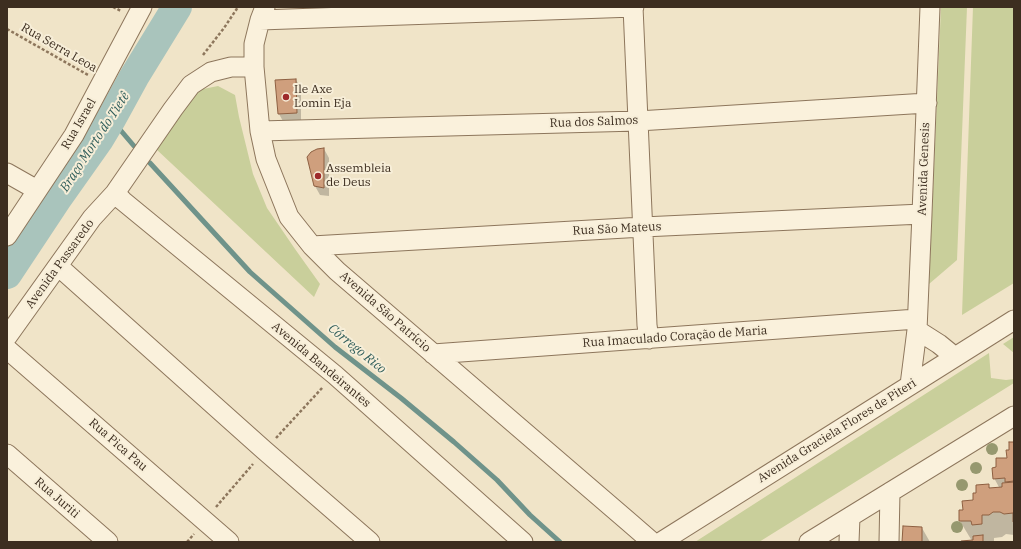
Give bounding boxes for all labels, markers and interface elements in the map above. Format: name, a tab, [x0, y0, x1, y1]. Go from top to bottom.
street label: Rua Serra Leoa	[18, 20, 100, 76]
place label: Ile Axe Lomin Eja	[294, 83, 351, 111]
water label: Braço Morto do Tietê	[57, 89, 133, 195]
marker: Ile Axe Lomin Eja	[281, 92, 291, 102]
street label: Rua Israel	[59, 96, 99, 152]
street label: Rua dos Salmos	[549, 113, 639, 131]
street label: Avenida Genesis	[915, 122, 933, 216]
place label: Assembleia de Deus	[326, 162, 391, 190]
marker: Assembleia de Deus	[313, 171, 323, 181]
street label: Avenida Passaredo	[23, 217, 97, 311]
street label: Rua São Mateus	[572, 219, 662, 239]
street label: Avenida São Patrício	[337, 269, 433, 355]
street label: Avenida Bandeirantes	[269, 319, 373, 411]
water label: Córrego Rico	[325, 321, 389, 377]
street label: Rua Imaculado Coração de Maria	[582, 323, 768, 351]
street label: Avenida Graciela Flores de Piteri	[755, 376, 919, 486]
street label: Rua Pica Pau	[86, 416, 150, 474]
street label: Rua Juriti	[32, 475, 82, 521]

